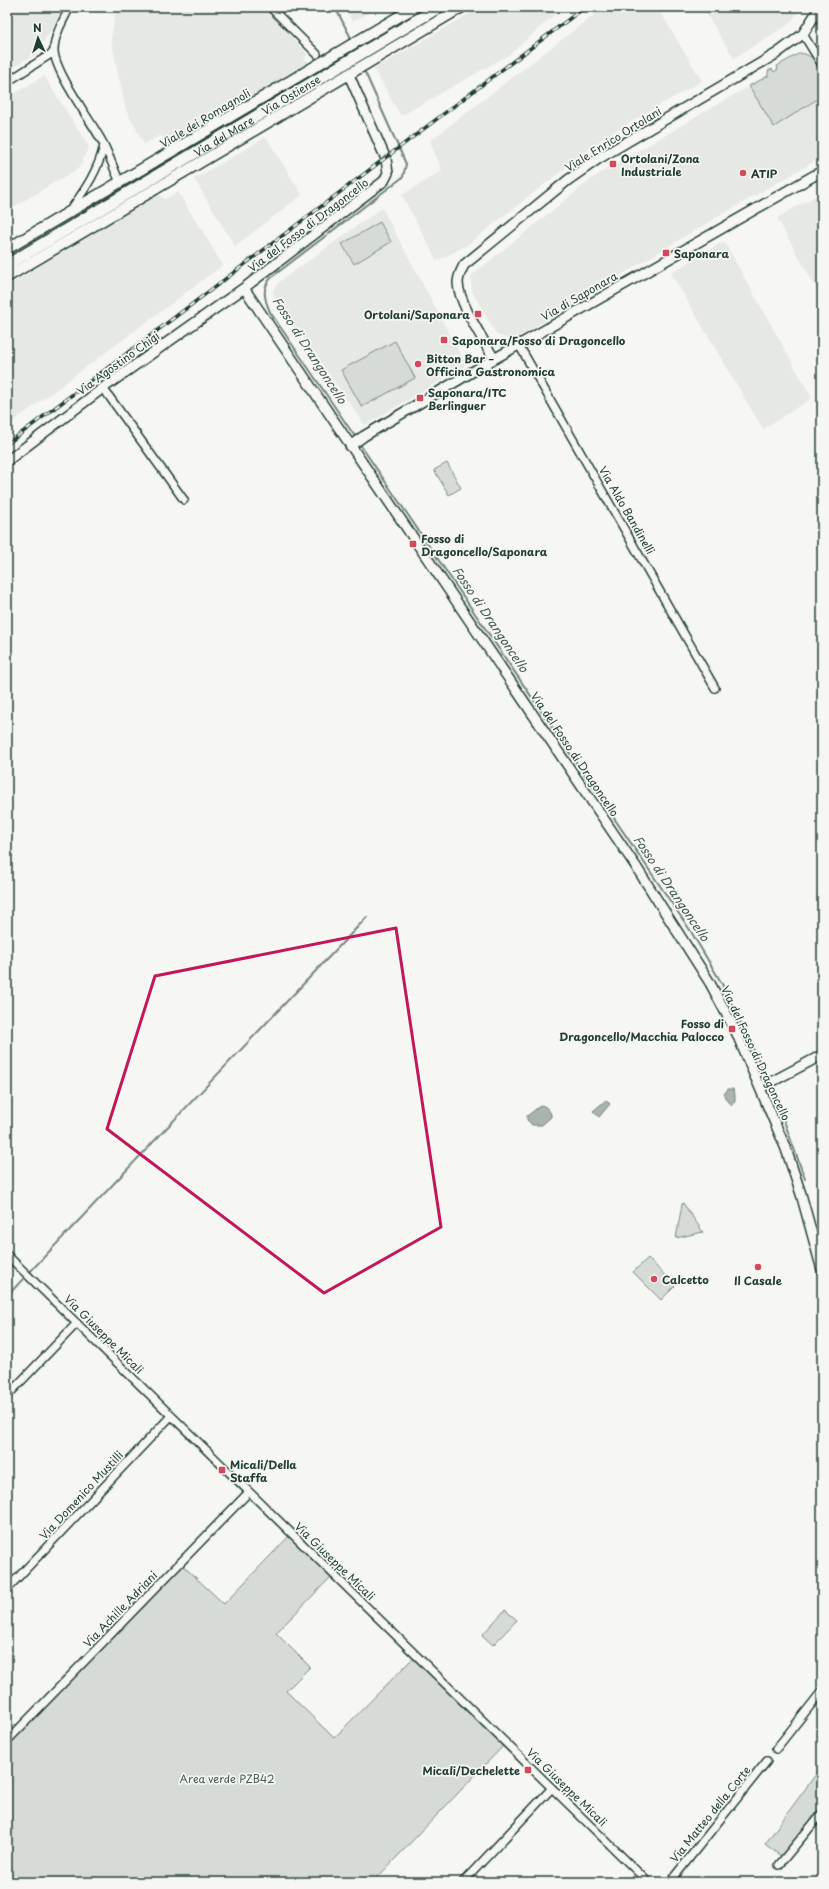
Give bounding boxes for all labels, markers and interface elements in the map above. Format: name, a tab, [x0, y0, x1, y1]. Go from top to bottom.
north arrow	[18, 18, 58, 58]
text: N	[32, 19, 42, 36]
street label: Via Ostiense	[258, 71, 324, 119]
street label: Viale dei Romagnoli	[157, 84, 253, 152]
street label: Viale Enrico Ortolani	[561, 102, 665, 176]
street label: Via del Mare	[190, 111, 257, 160]
place label: Ortolani/Zona Industriale	[621, 150, 700, 180]
marker: Ortolani/Zona Industriale	[608, 159, 618, 169]
place label: ATIP	[751, 165, 778, 182]
marker: ATIP	[738, 168, 748, 178]
street label: Via del Fosso di Dragoncello	[244, 174, 372, 276]
place label: Saponara	[674, 245, 729, 262]
marker: Saponara	[661, 248, 671, 258]
street label: Via di Saponara	[538, 267, 620, 325]
water label: Fosso di Drangoncello	[269, 293, 352, 408]
place label: Ortolani/Saponara	[364, 306, 470, 323]
marker: Ortolani/Saponara	[473, 309, 483, 319]
street label: Via Agostino Chigi	[73, 327, 163, 399]
place label: Saponara/Fosso di Dragoncello	[452, 332, 626, 349]
marker: Saponara/Fosso di Dragoncello	[439, 335, 449, 345]
place label: Bitton Bar – Officina Gastronomica	[426, 350, 556, 380]
marker: Bitton Bar – Officina Gastronomica	[413, 359, 423, 369]
place label: Saponara/ITC Berlinguer	[428, 384, 507, 414]
marker: Saponara/ITC Berlinguer	[415, 393, 425, 403]
street label: Via Aldo Bandinelli	[595, 463, 659, 557]
place label: Fosso di Dragoncello/Saponara	[421, 530, 548, 560]
marker: Fosso di Dragoncello/Saponara	[408, 539, 418, 549]
water label: Fosso di Drangoncello	[449, 562, 534, 677]
street label: Via del Fosso di Dragoncello	[527, 688, 623, 820]
water label: Fosso di Drangoncello	[630, 831, 715, 946]
street label: Via del Fosso di Dragoncello	[717, 983, 795, 1123]
place label: Fosso di Dragoncello/Macchia Palocco	[559, 1015, 725, 1045]
marker: Fosso di Dragoncello/Macchia Palocco	[727, 1024, 737, 1034]
marker: Il Casale	[753, 1262, 763, 1272]
place label: Calcetto	[662, 1271, 709, 1288]
place label: Il Casale	[734, 1272, 783, 1289]
marker: Calcetto	[649, 1274, 659, 1284]
street label: Via Giuseppe Micali	[60, 1290, 148, 1378]
street label: Via Domenico Mustilli	[35, 1447, 127, 1543]
place label: Micali/Della Staffa	[230, 1456, 297, 1486]
marker: Micali/Della Staffa	[217, 1465, 227, 1475]
street label: Via Giuseppe Micali	[291, 1518, 379, 1604]
street label: Via Achille Adriani	[79, 1567, 161, 1651]
street label: Via Giuseppe Micali	[523, 1744, 611, 1830]
place label: Micali/Dechelette	[423, 1762, 520, 1779]
street label: Via Matteo della Corte	[666, 1762, 754, 1866]
marker: Micali/Dechelette	[523, 1765, 533, 1775]
park label: Area verde PZB42	[179, 1770, 275, 1787]

